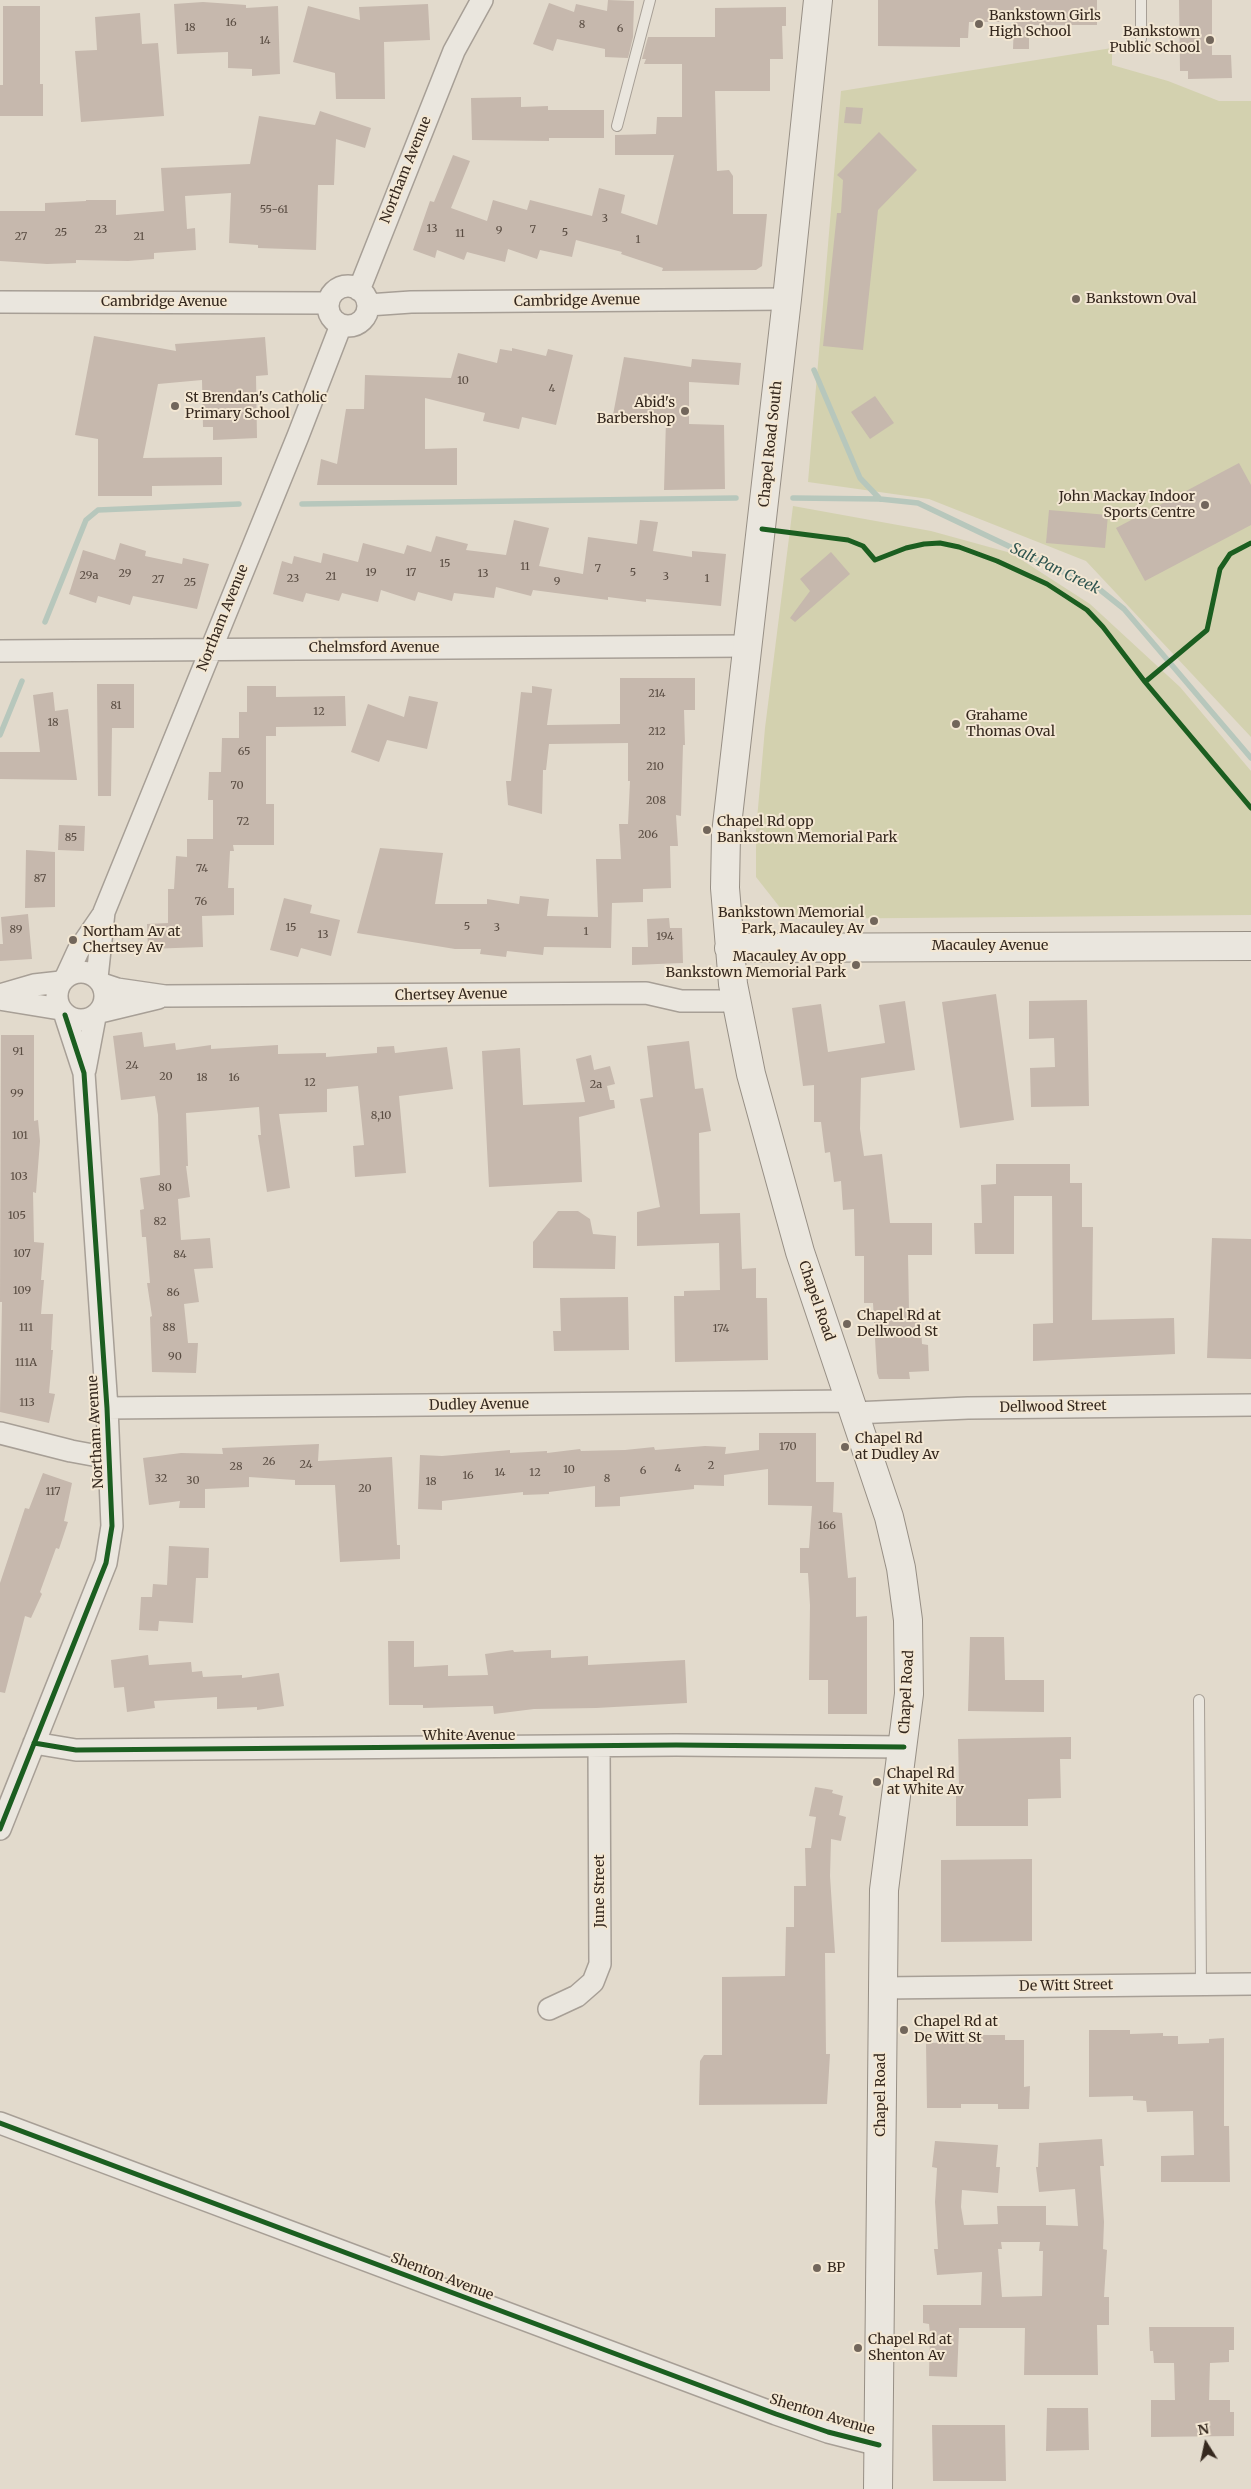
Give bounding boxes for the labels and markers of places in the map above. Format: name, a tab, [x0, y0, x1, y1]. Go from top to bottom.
place label: Bankstown Girls High School	[989, 8, 1101, 40]
marker: Bankstown Girls High School	[973, 18, 985, 30]
place label: Bankstown Public School	[1109, 24, 1200, 56]
marker: Bankstown Public School	[1204, 34, 1216, 46]
place label: Bankstown Oval	[1086, 291, 1196, 307]
marker: Bankstown Oval	[1070, 293, 1082, 305]
place label: St Brendan's Catholic Primary School	[185, 390, 327, 422]
place label: Abid's Barbershop	[597, 395, 675, 428]
marker: St Brendan's Catholic Primary School	[169, 400, 181, 412]
marker: Abid's Barbershop	[679, 405, 691, 417]
place label: John Mackay Indoor Sports Centre	[1059, 489, 1195, 522]
marker: John Mackay Indoor Sports Centre	[1199, 499, 1211, 511]
place label: Grahame Thomas Oval	[966, 708, 1055, 740]
marker: Grahame Thomas Oval	[950, 718, 962, 730]
place label: Chapel Rd opp Bankstown Memorial Park	[717, 814, 897, 846]
marker: Chapel Rd opp Bankstown Memorial Park	[701, 824, 713, 836]
place label: Bankstown Memorial Park, Macauley Av	[718, 905, 864, 938]
marker: Bankstown Memorial Park, Macauley Av	[868, 915, 880, 927]
place label: Northam Av at Chertsey Av	[83, 924, 181, 956]
marker: Northam Av at Chertsey Av	[67, 934, 79, 946]
place label: Macauley Av opp Bankstown Memorial Park	[666, 949, 846, 982]
marker: Macauley Av opp Bankstown Memorial Park	[850, 959, 862, 971]
place label: Chapel Rd at Dellwood St	[857, 1308, 941, 1340]
marker: Chapel Rd at Dellwood St	[841, 1318, 853, 1330]
place label: Chapel Rd at Dudley Av	[855, 1431, 939, 1464]
marker: Chapel Rd at Dudley Av	[839, 1441, 851, 1453]
place label: Chapel Rd at White Av	[887, 1766, 964, 1798]
marker: Chapel Rd at White Av	[871, 1776, 883, 1788]
place label: Chapel Rd at De Witt St	[914, 2014, 998, 2046]
marker: Chapel Rd at De Witt St	[898, 2024, 910, 2036]
place label: BP	[827, 2260, 845, 2276]
marker: BP	[811, 2262, 823, 2274]
place label: Chapel Rd at Shenton Av	[868, 2332, 952, 2364]
marker: Chapel Rd at Shenton Av	[852, 2342, 864, 2354]

